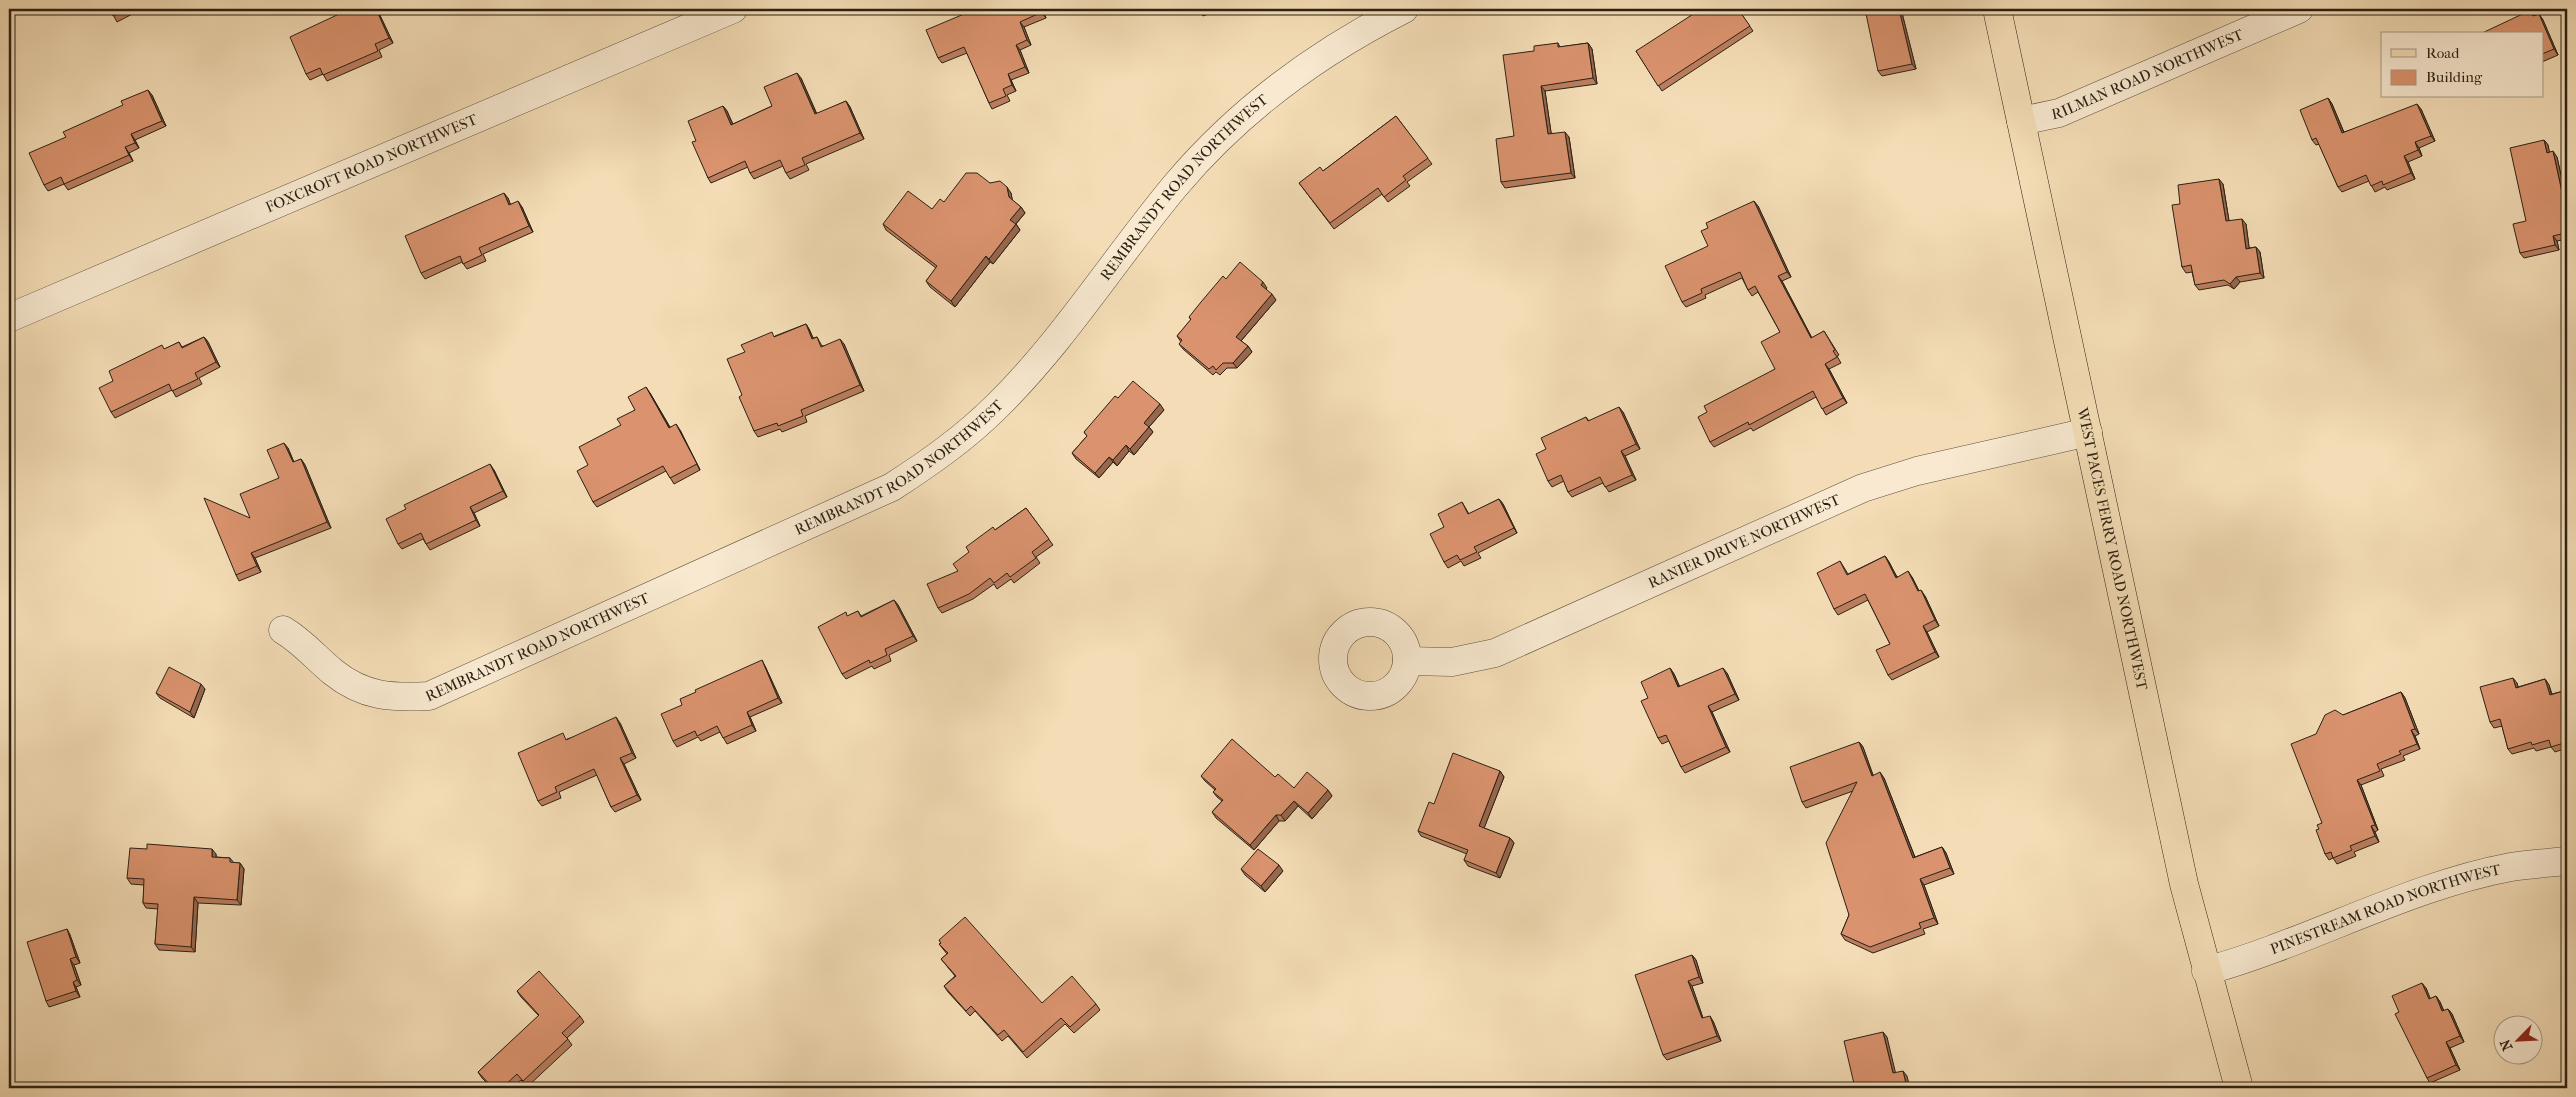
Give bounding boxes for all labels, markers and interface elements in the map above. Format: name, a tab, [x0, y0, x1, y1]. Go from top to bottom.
street label: RILMAN ROAD NORTHWEST	[2050, 25, 2247, 123]
legend	[2381, 32, 2544, 98]
text: Road	[2426, 44, 2460, 62]
text: Building	[2426, 68, 2483, 86]
street label: REMBRANDT ROAD NORTHWEST	[1096, 90, 1272, 284]
street label: FOXCROFT ROAD NORTHWEST	[263, 110, 481, 216]
street label: REMBRANDT ROAD NORTHWEST	[792, 396, 1007, 539]
street label: WEST PACES FERRY ROAD NORTHWEST	[2073, 405, 2151, 692]
street label: RANIER DRIVE NORTHWEST	[1645, 490, 1844, 592]
street label: REMBRANDT ROAD NORTHWEST	[423, 588, 653, 705]
street label: PINESTREAM ROAD NORTHWEST	[2268, 860, 2503, 958]
north arrow	[2494, 1014, 2544, 1064]
text: N	[2497, 1036, 2517, 1053]

